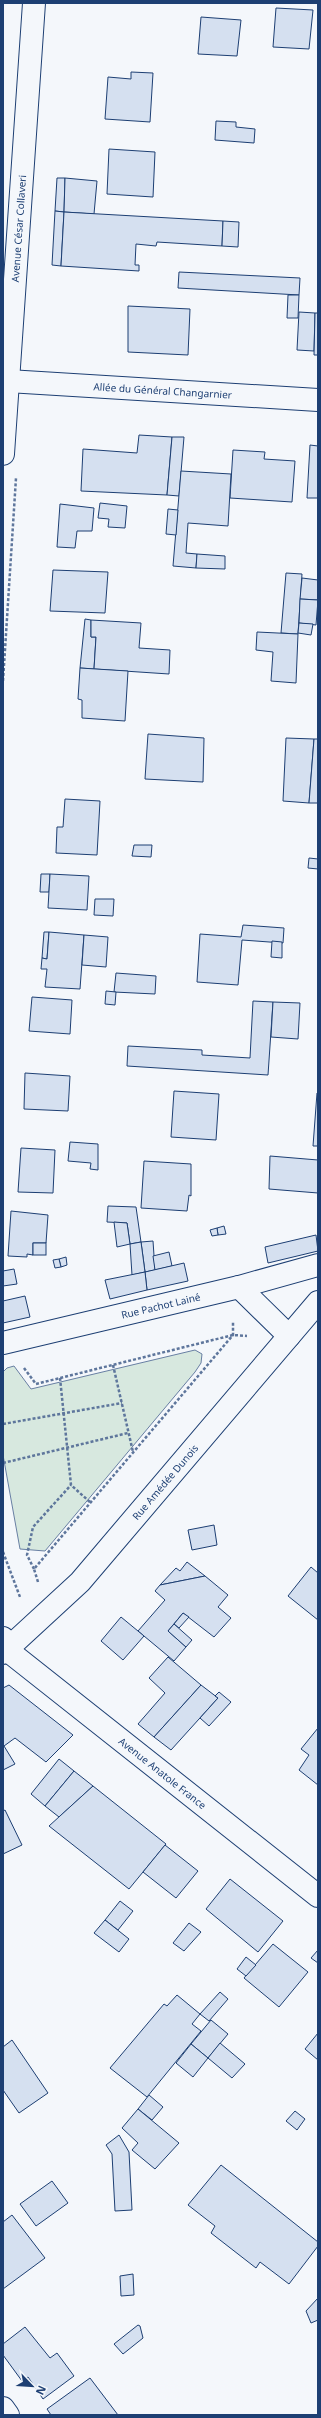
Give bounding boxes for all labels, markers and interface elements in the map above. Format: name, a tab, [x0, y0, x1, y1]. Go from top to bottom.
street label: Avenue César Collaveri	[8, 174, 29, 283]
street label: Allée du Général Changarnier	[93, 379, 232, 402]
street label: Rue Pachot Lainé	[120, 1289, 202, 1322]
street label: Rue Amédée Dunois	[129, 1441, 201, 1523]
street label: Avenue Anatole France	[116, 1734, 210, 1812]
north arrow	[12, 2366, 52, 2406]
text: N	[33, 2383, 50, 2398]

